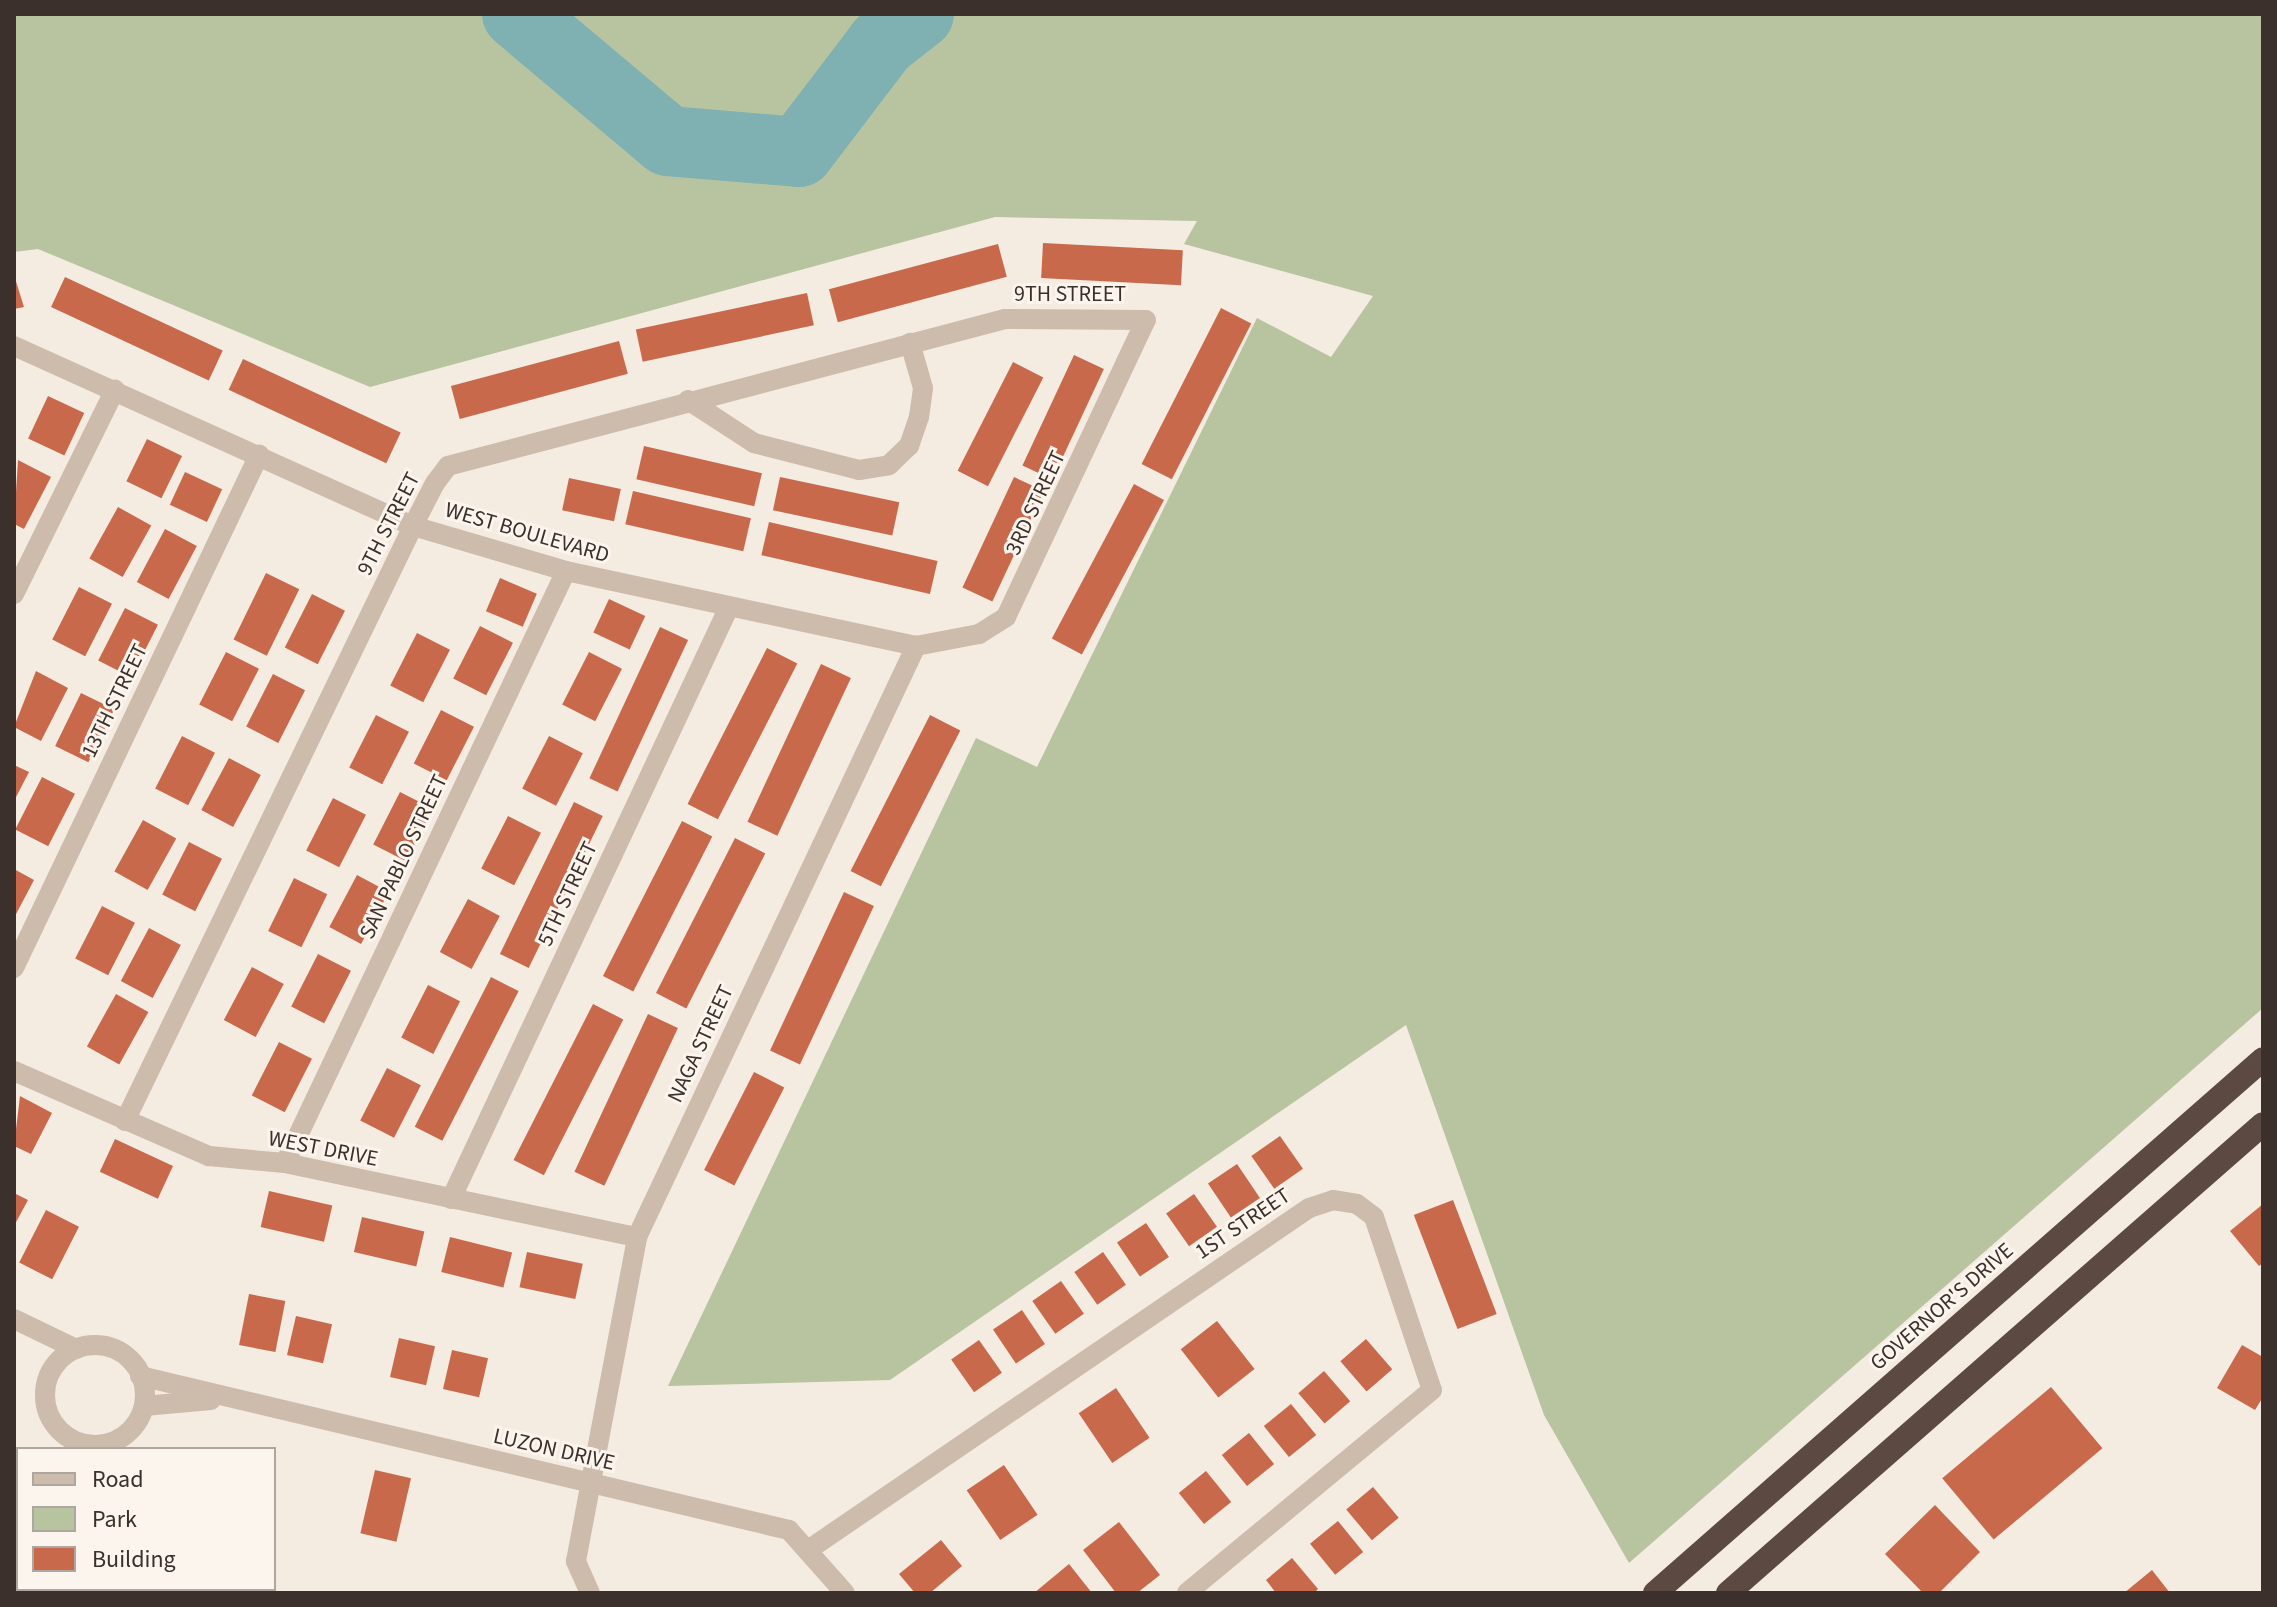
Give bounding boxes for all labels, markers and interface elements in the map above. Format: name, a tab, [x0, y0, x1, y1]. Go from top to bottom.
street label: 9TH STREET	[1014, 282, 1126, 308]
street label: 3RD STREET	[1000, 447, 1072, 559]
street label: 9TH STREET	[352, 468, 426, 580]
street label: WEST BOULEVARD	[442, 497, 612, 569]
street label: 13TH STREET	[76, 640, 154, 762]
street label: SAN PABLO STREET	[354, 771, 454, 943]
street label: 5TH STREET	[532, 838, 604, 950]
street label: NAGA STREET	[662, 981, 740, 1107]
street label: WEST DRIVE	[266, 1125, 380, 1173]
street label: 1ST STREET	[1190, 1183, 1296, 1265]
street label: GOVERNOR'S DRIVE	[1865, 1238, 2019, 1376]
street label: LUZON DRIVE	[491, 1423, 617, 1477]
legend	[16, 1447, 276, 1591]
text: Road	[92, 1462, 144, 1497]
text: Park	[92, 1502, 137, 1537]
text: Building	[92, 1542, 176, 1577]

